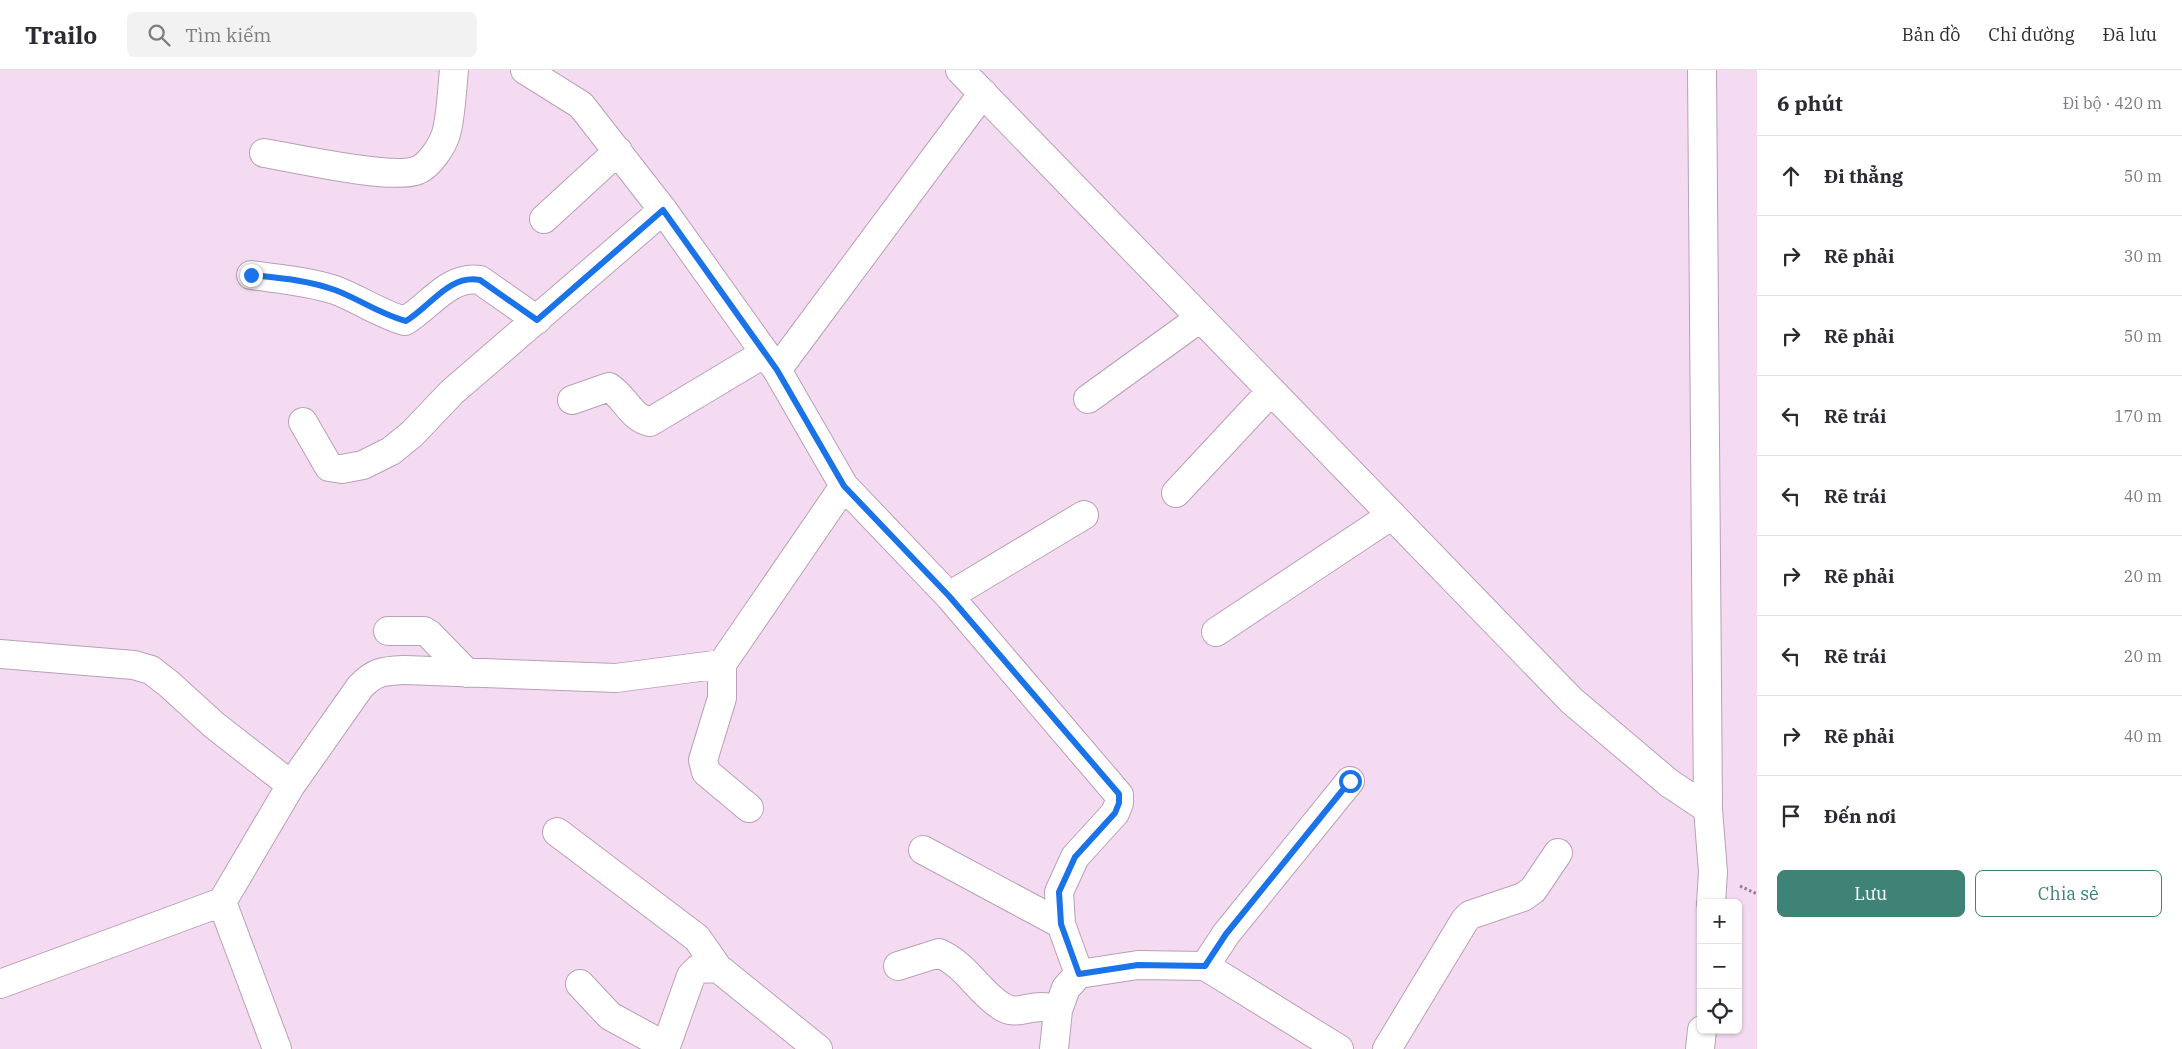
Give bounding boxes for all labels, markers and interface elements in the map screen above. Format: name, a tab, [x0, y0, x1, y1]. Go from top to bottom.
search box	[127, 12, 477, 57]
text: Trailo	[25, 19, 97, 51]
icon: search	[145, 21, 173, 49]
text: Tìm kiếm	[185, 23, 271, 47]
text: Bản đồ	[1902, 23, 1960, 46]
text: Chỉ đường	[1988, 23, 2075, 46]
text: Đã lưu	[2103, 23, 2157, 46]
text: 6 phút	[1777, 89, 1843, 117]
text: Đi bộ · 420 m	[2063, 93, 2162, 113]
icon: ahead	[1777, 162, 1805, 190]
text: Đi thẳng	[1824, 164, 1903, 188]
text: 50 m	[2124, 166, 2162, 186]
icon: right	[1777, 242, 1805, 270]
text: Rẽ phải	[1824, 244, 1894, 268]
text: 30 m	[2124, 246, 2162, 266]
route end	[240, 264, 263, 287]
icon: right	[1777, 322, 1805, 350]
text: Rẽ phải	[1824, 324, 1894, 348]
text: 50 m	[2124, 326, 2162, 346]
icon: left	[1777, 402, 1805, 430]
text: Rẽ trái	[1824, 404, 1886, 428]
text: 170 m	[2114, 406, 2162, 426]
icon: left	[1777, 482, 1805, 510]
text: Rẽ trái	[1824, 484, 1886, 508]
text: 40 m	[2124, 486, 2162, 506]
icon: right	[1777, 562, 1805, 590]
text: Rẽ phải	[1824, 564, 1894, 588]
text: 20 m	[2124, 566, 2162, 586]
icon: left	[1777, 642, 1805, 670]
text: Rẽ trái	[1824, 644, 1886, 668]
text: 20 m	[2124, 646, 2162, 666]
icon: right	[1777, 722, 1805, 750]
text: Rẽ phải	[1824, 724, 1894, 748]
text: 40 m	[2124, 726, 2162, 746]
route start	[1339, 770, 1362, 793]
icon: arrive	[1777, 802, 1805, 830]
text: Đến nơi	[1824, 804, 1896, 828]
button: Lưu	[1777, 870, 1965, 917]
button: Chia sẻ	[1975, 870, 2162, 917]
map controls	[1697, 899, 1742, 1034]
button: +	[1697, 899, 1742, 944]
button: −	[1697, 944, 1742, 989]
button: locate	[1697, 989, 1742, 1034]

